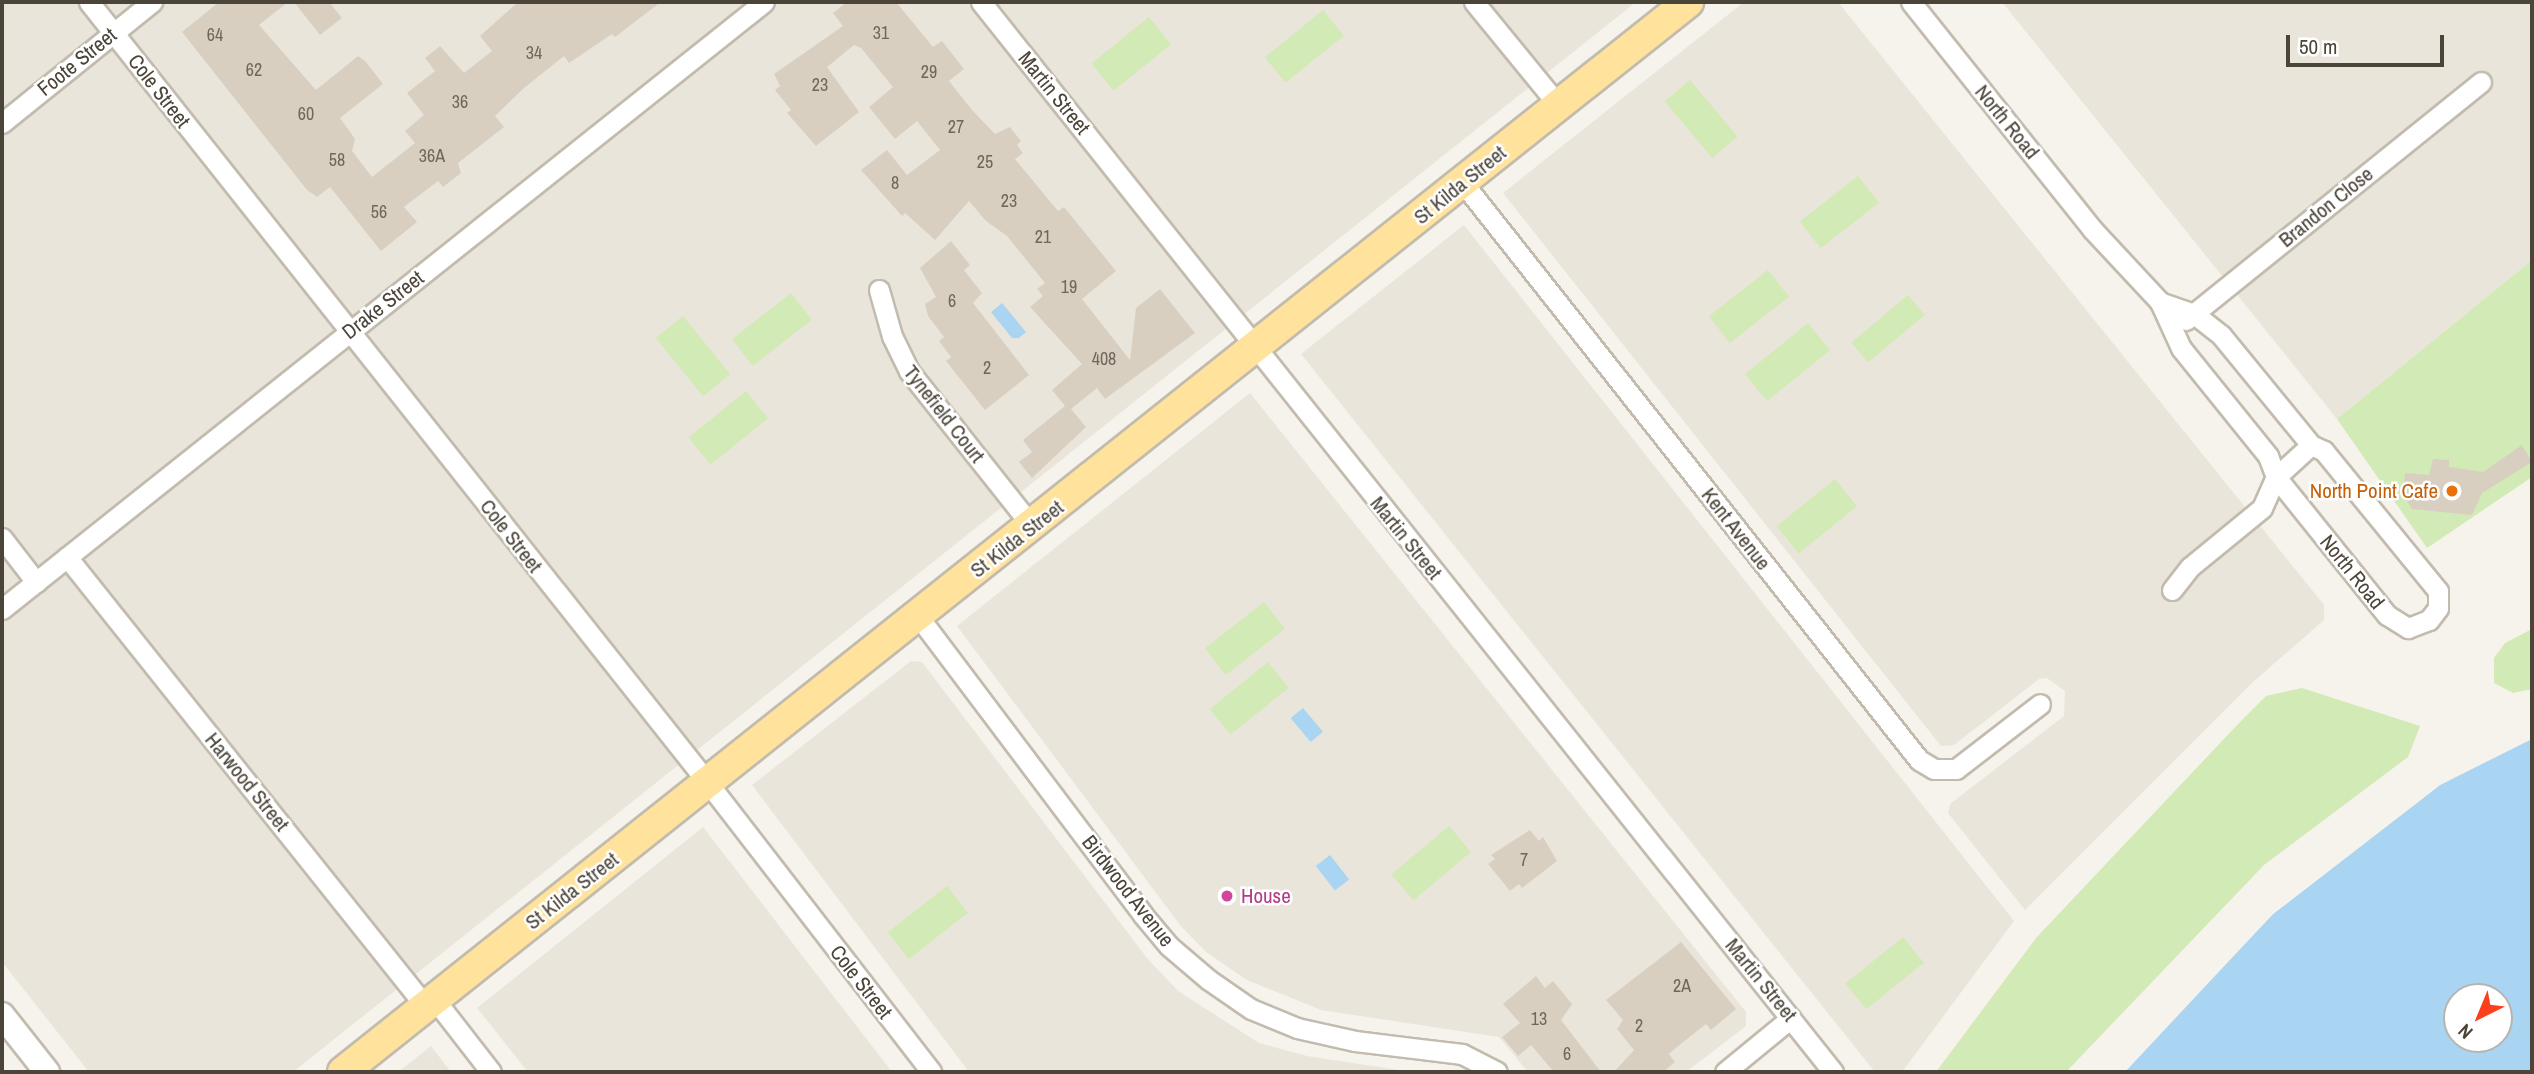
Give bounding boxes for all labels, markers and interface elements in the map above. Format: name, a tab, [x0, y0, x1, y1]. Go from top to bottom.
scale bar	[2289, 21, 2446, 65]
house number: 31	[873, 22, 889, 44]
street label: Foote Street	[33, 23, 121, 101]
house number: 64	[207, 24, 223, 46]
text: 50 m	[2299, 32, 2337, 61]
house number: 34	[526, 42, 542, 64]
street label: Martin Street	[1013, 46, 1095, 140]
street label: Cole Street	[123, 49, 195, 133]
house number: 62	[246, 59, 262, 81]
house number: 29	[921, 61, 937, 83]
house number: 23	[812, 74, 828, 96]
street label: North Road	[1970, 80, 2044, 164]
house number: 36	[452, 91, 468, 113]
house number: 60	[298, 103, 314, 125]
house number: 27	[948, 116, 964, 138]
street label: St Kilda Street	[1409, 140, 1511, 230]
house number: 36A	[419, 145, 445, 167]
house number: 58	[329, 149, 345, 171]
house number: 25	[977, 151, 993, 173]
street label: Brandon Close	[2274, 161, 2378, 253]
house number: 8	[891, 172, 899, 194]
house number: 23	[1001, 190, 1017, 212]
house number: 56	[371, 201, 387, 223]
house number: 21	[1035, 226, 1051, 248]
street label: Drake Street	[337, 265, 429, 345]
house number: 19	[1061, 276, 1077, 298]
house number: 6	[948, 290, 956, 312]
house number: 408	[1092, 348, 1116, 370]
house number: 2	[983, 357, 991, 379]
street label: Tynefield Court	[898, 360, 990, 468]
place label: North Point Cafe	[2310, 478, 2438, 504]
street label: Kent Avenue	[1696, 483, 1776, 575]
marker: North Point Cafe	[2444, 483, 2460, 499]
street label: Martin Street	[1365, 491, 1447, 585]
street label: Cole Street	[475, 494, 547, 578]
street label: St Kilda Street	[965, 495, 1069, 583]
street label: North Road	[2315, 530, 2389, 614]
street label: Harwood Street	[200, 728, 294, 836]
street label: Birdwood Avenue	[1076, 830, 1180, 952]
street label: St Kilda Street	[520, 847, 624, 935]
house number: 7	[1520, 849, 1528, 871]
place label: House	[1241, 883, 1291, 909]
marker: House	[1219, 888, 1235, 904]
street label: Martin Street	[1720, 933, 1802, 1027]
street label: Cole Street	[825, 940, 897, 1024]
house number: 2A	[1673, 975, 1691, 997]
north arrow	[2443, 983, 2513, 1053]
house number: 13	[1531, 1008, 1547, 1030]
house number: 2	[1635, 1015, 1643, 1037]
text: N	[2452, 1019, 2478, 1045]
house number: 6	[1563, 1043, 1571, 1065]

